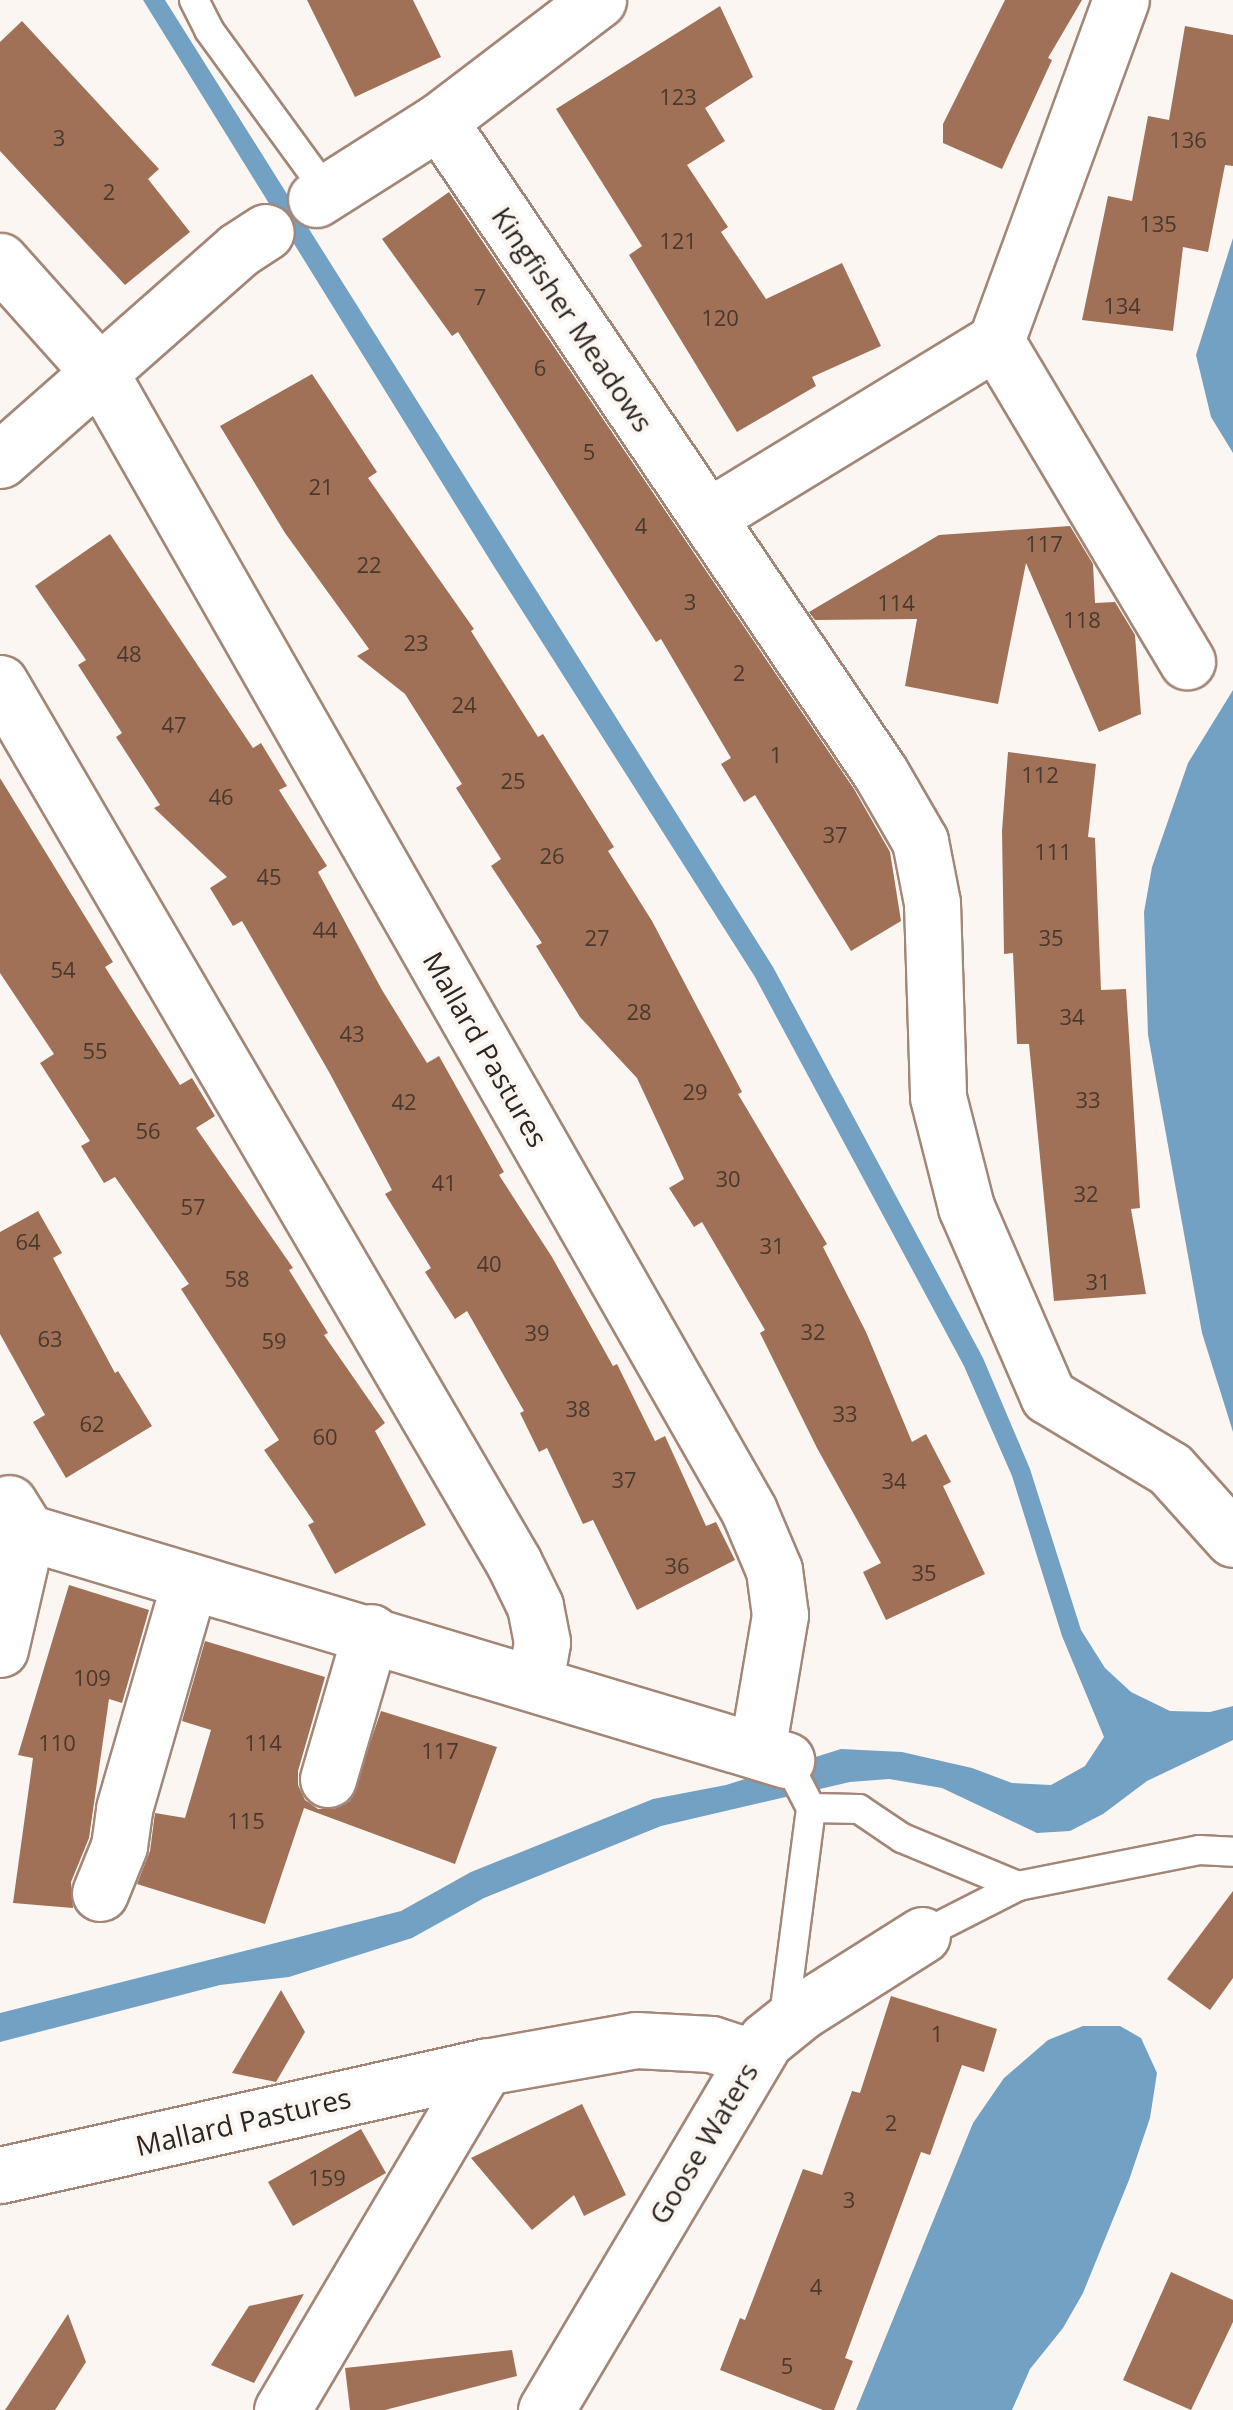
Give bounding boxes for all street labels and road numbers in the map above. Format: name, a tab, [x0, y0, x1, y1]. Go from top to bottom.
street label: Kingfisher Meadows	[485, 200, 661, 438]
street label: Mallard Pastures	[417, 945, 555, 1153]
street label: Goose Waters	[642, 2056, 764, 2230]
street label: Mallard Pastures	[132, 2080, 354, 2162]

